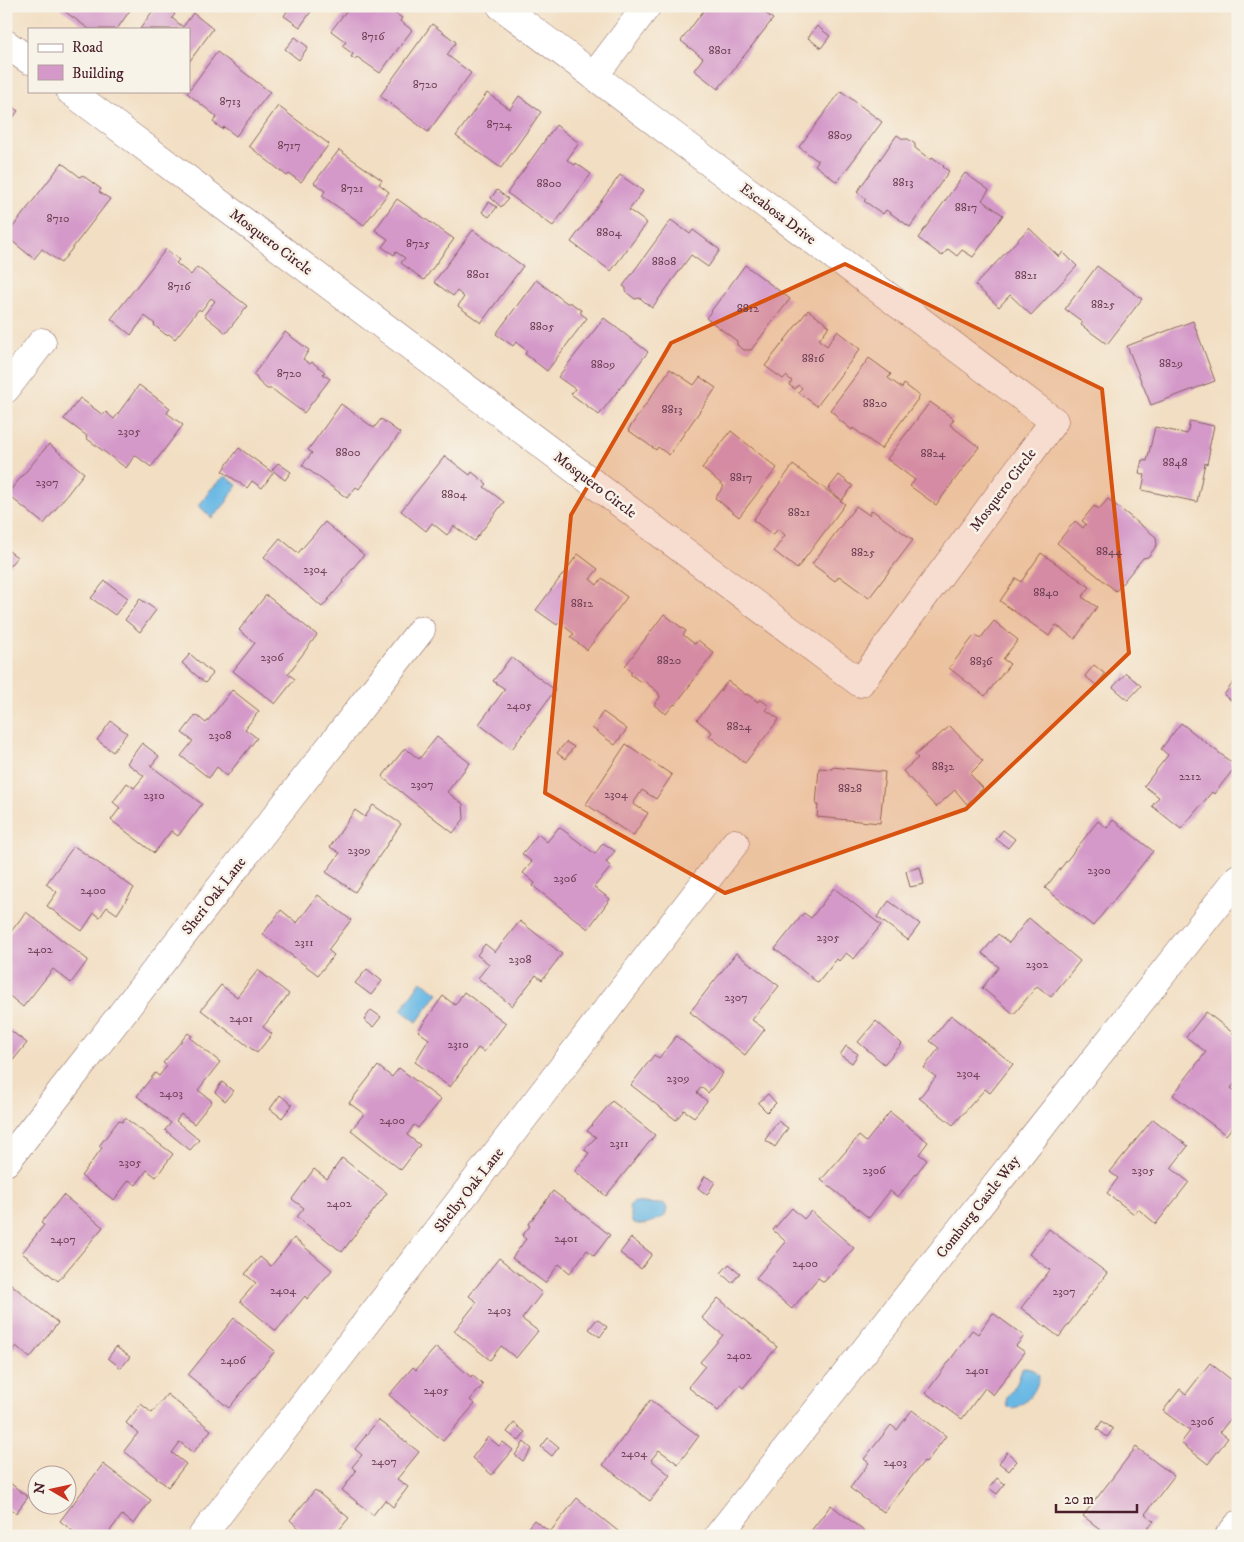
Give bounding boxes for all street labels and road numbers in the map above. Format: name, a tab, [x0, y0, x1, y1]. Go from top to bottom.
street label: Escabosa Drive	[736, 179, 820, 249]
street label: Mosquero Circle	[226, 205, 316, 279]
street label: Mosquero Circle	[966, 445, 1040, 535]
street label: Mosquero Circle	[550, 448, 640, 522]
street label: Sheri Oak Lane	[178, 853, 250, 939]
street label: Shelby Oak Lane	[430, 1144, 508, 1236]
street label: Comburg Castle Way	[932, 1151, 1025, 1262]

